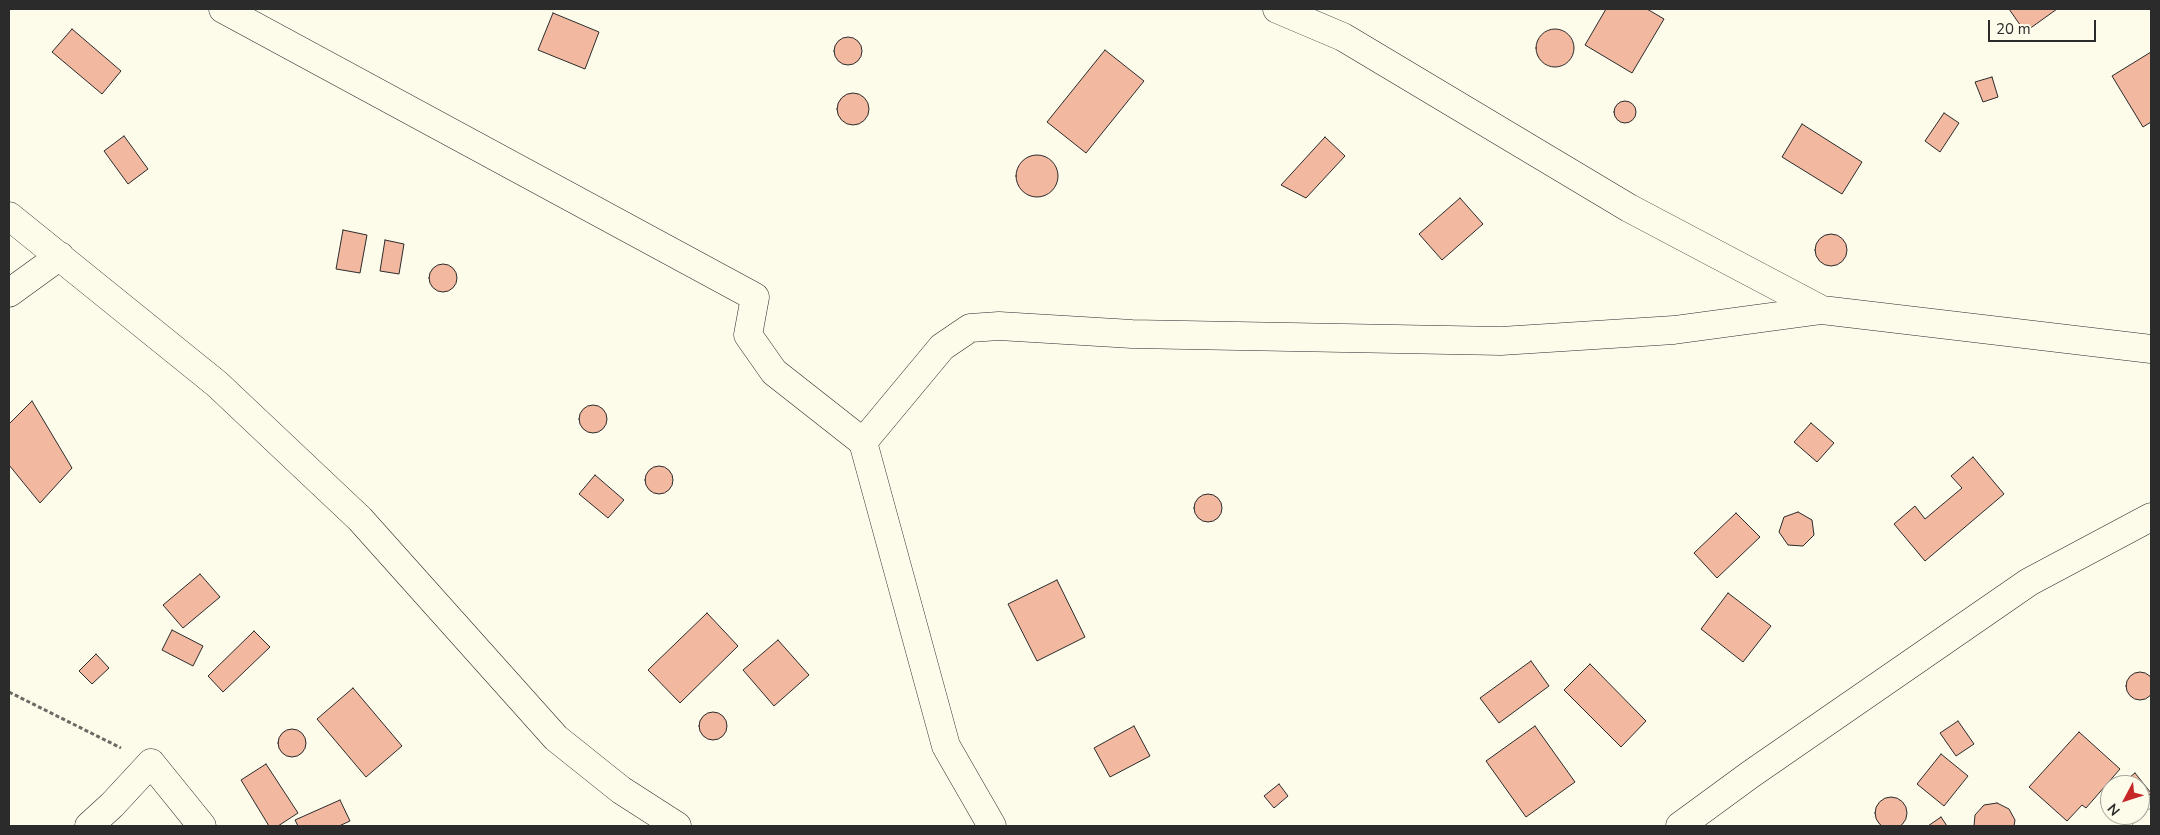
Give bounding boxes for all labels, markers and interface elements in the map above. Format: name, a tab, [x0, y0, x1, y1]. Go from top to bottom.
scale bar	[1990, 10, 2098, 42]
text: 20 m	[1996, 19, 2031, 39]
north arrow	[2100, 775, 2150, 825]
text: N	[2103, 799, 2125, 819]

